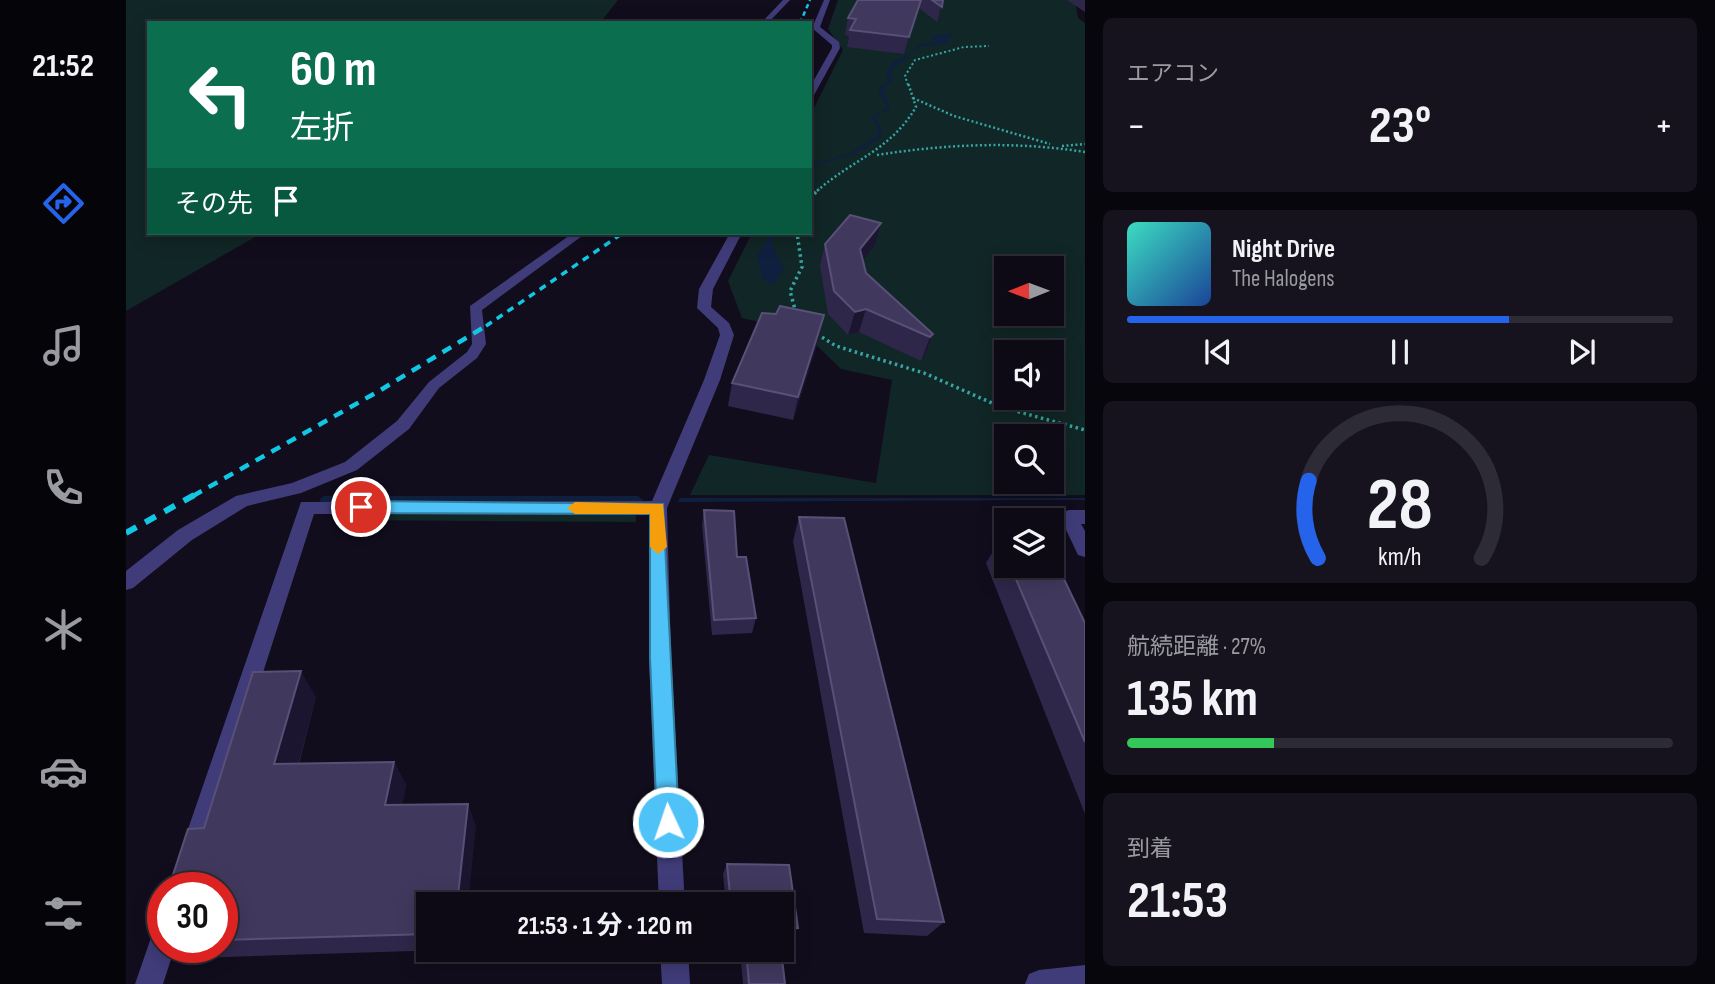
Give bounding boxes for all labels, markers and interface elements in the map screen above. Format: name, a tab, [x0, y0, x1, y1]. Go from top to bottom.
text: 60 m	[290, 41, 377, 100]
text: 21:52	[32, 47, 94, 86]
icon: left	[175, 49, 266, 140]
text: エアコン	[1127, 60, 1219, 88]
text: 23°	[1369, 95, 1431, 158]
text: −	[1127, 104, 1146, 149]
text: +	[1654, 104, 1673, 149]
text: 左折	[290, 109, 354, 148]
icon: directions	[39, 179, 88, 228]
icon: arrive	[267, 182, 305, 220]
text: その先	[175, 189, 253, 220]
text: Night Drive	[1232, 234, 1335, 265]
north arrow	[994, 256, 1064, 326]
map controls	[994, 256, 1064, 578]
text: The Halogens	[1232, 265, 1335, 293]
icon: music	[39, 321, 88, 370]
icon: previous	[1199, 333, 1237, 371]
icon: pause	[1381, 333, 1419, 371]
icon: next	[1563, 333, 1601, 371]
button: sound	[994, 340, 1064, 410]
button: search	[994, 424, 1064, 494]
text: 28	[1367, 462, 1433, 550]
icon: phone	[39, 463, 88, 512]
pin	[331, 477, 391, 537]
icon: arrive	[342, 488, 380, 526]
button: layers	[994, 508, 1064, 578]
text: km/h	[1378, 542, 1422, 573]
icon: climate	[39, 605, 88, 654]
text: 航続距離 · 27%	[1127, 633, 1266, 661]
text: 135 km	[1127, 668, 1258, 731]
icon: car	[39, 747, 88, 796]
position arrow	[631, 785, 705, 859]
text: 到着	[1127, 835, 1173, 863]
text: 21:53	[1127, 870, 1228, 933]
speed limit sign: 30	[147, 872, 238, 963]
icon: filters	[39, 889, 88, 938]
text: 21:53 · 1 分 · 120 m	[518, 911, 692, 942]

